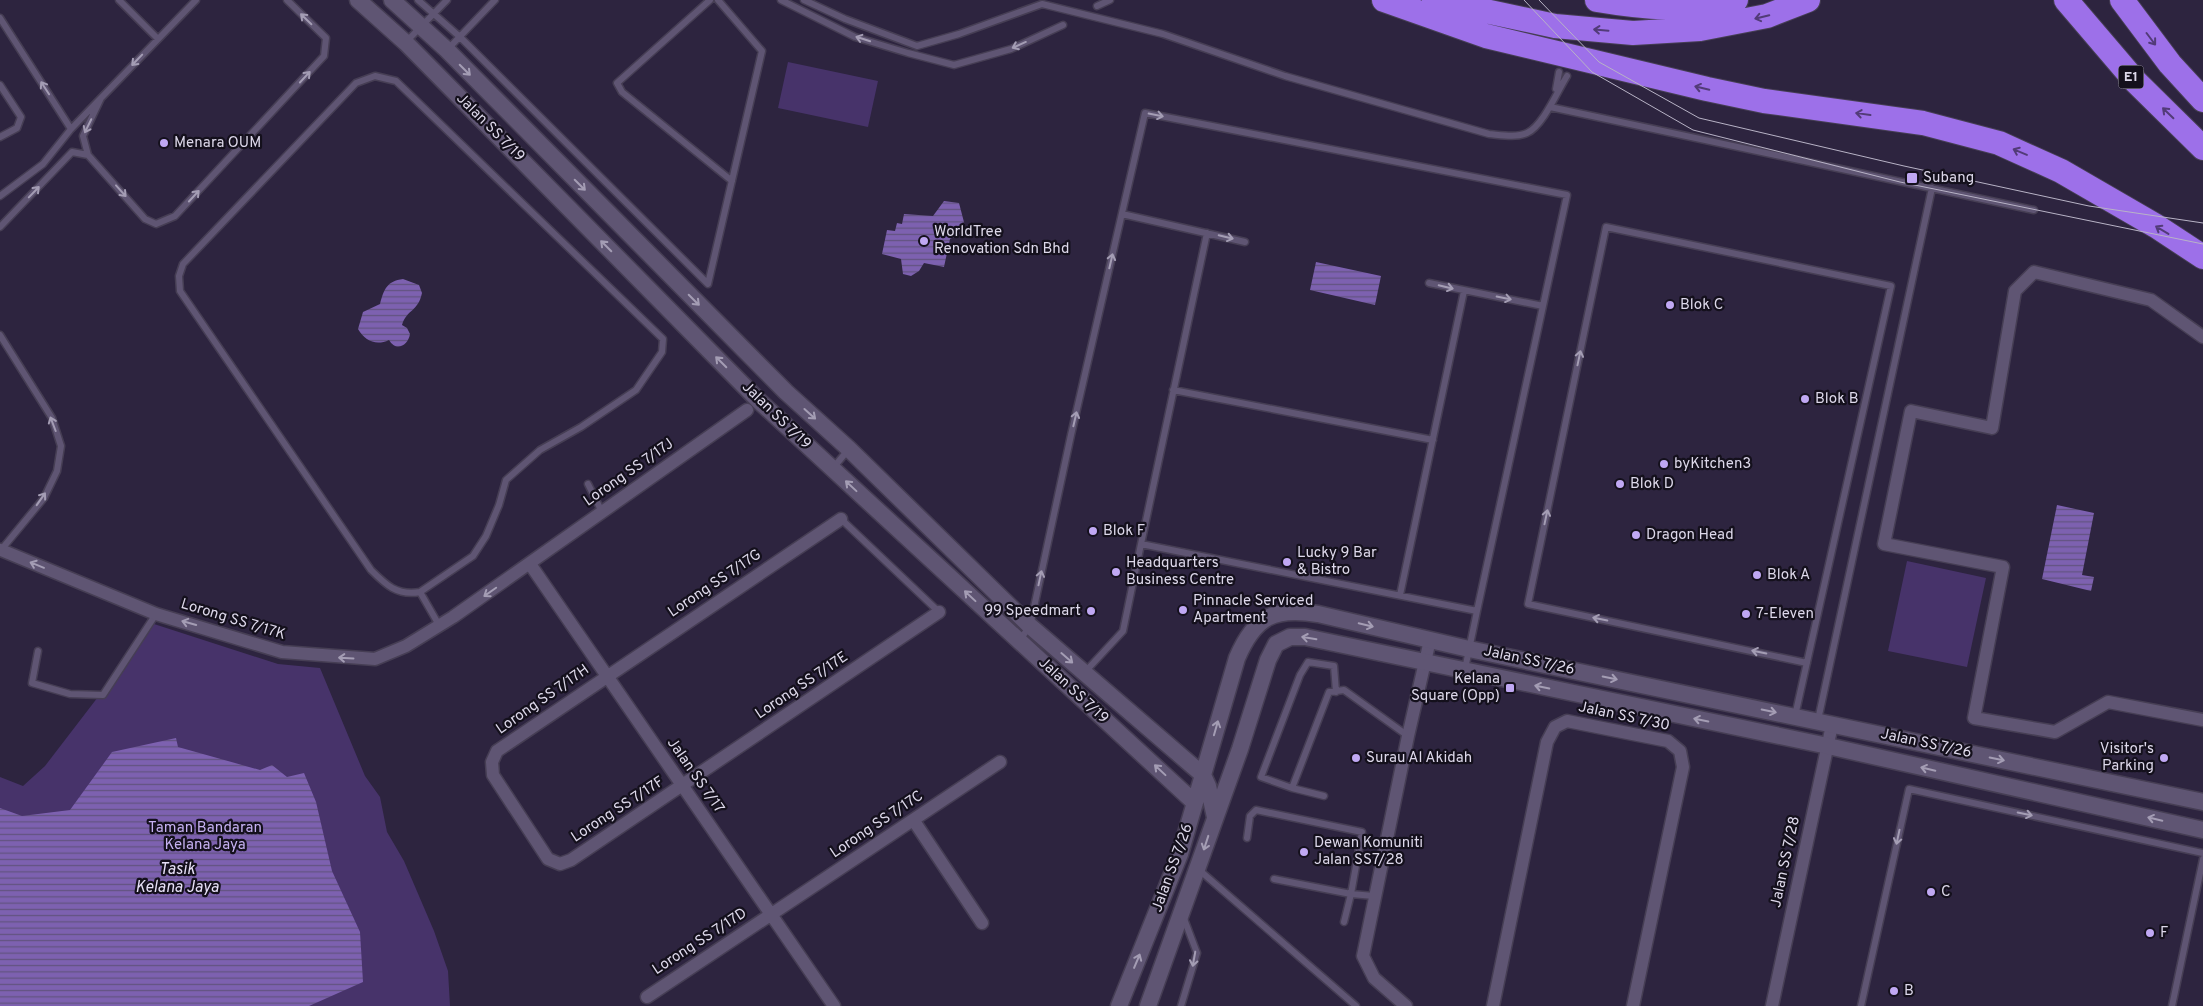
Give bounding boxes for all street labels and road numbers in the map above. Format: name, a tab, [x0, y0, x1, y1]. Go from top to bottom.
road number: E1	[2118, 66, 2144, 88]
street label: Jalan SS 7/19	[452, 90, 528, 166]
street label: Jalan SS 7/19	[737, 378, 815, 454]
street label: Lorong SS 7/17J	[580, 435, 678, 511]
street label: Lorong SS 7/17G	[665, 546, 765, 622]
street label: Lorong SS 7/17K	[178, 595, 288, 645]
street label: Jalan SS 7/26	[1482, 642, 1576, 680]
street label: Lorong SS 7/17E	[752, 648, 852, 724]
street label: Jalan SS 7/19	[1034, 654, 1112, 728]
street label: Lorong SS 7/17H	[493, 661, 593, 739]
street label: Jalan SS 7/30	[1577, 698, 1671, 736]
street label: Jalan SS 7/26	[1879, 725, 1973, 763]
street label: Jalan SS 7/17	[662, 735, 728, 818]
street label: Lorong SS 7/17F	[568, 773, 668, 847]
street label: Lorong SS 7/17C	[827, 787, 927, 863]
street label: Jalan SS 7/28	[1767, 815, 1805, 909]
street label: Jalan SS 7/26	[1148, 821, 1198, 915]
street label: Lorong SS 7/17D	[649, 904, 751, 980]

